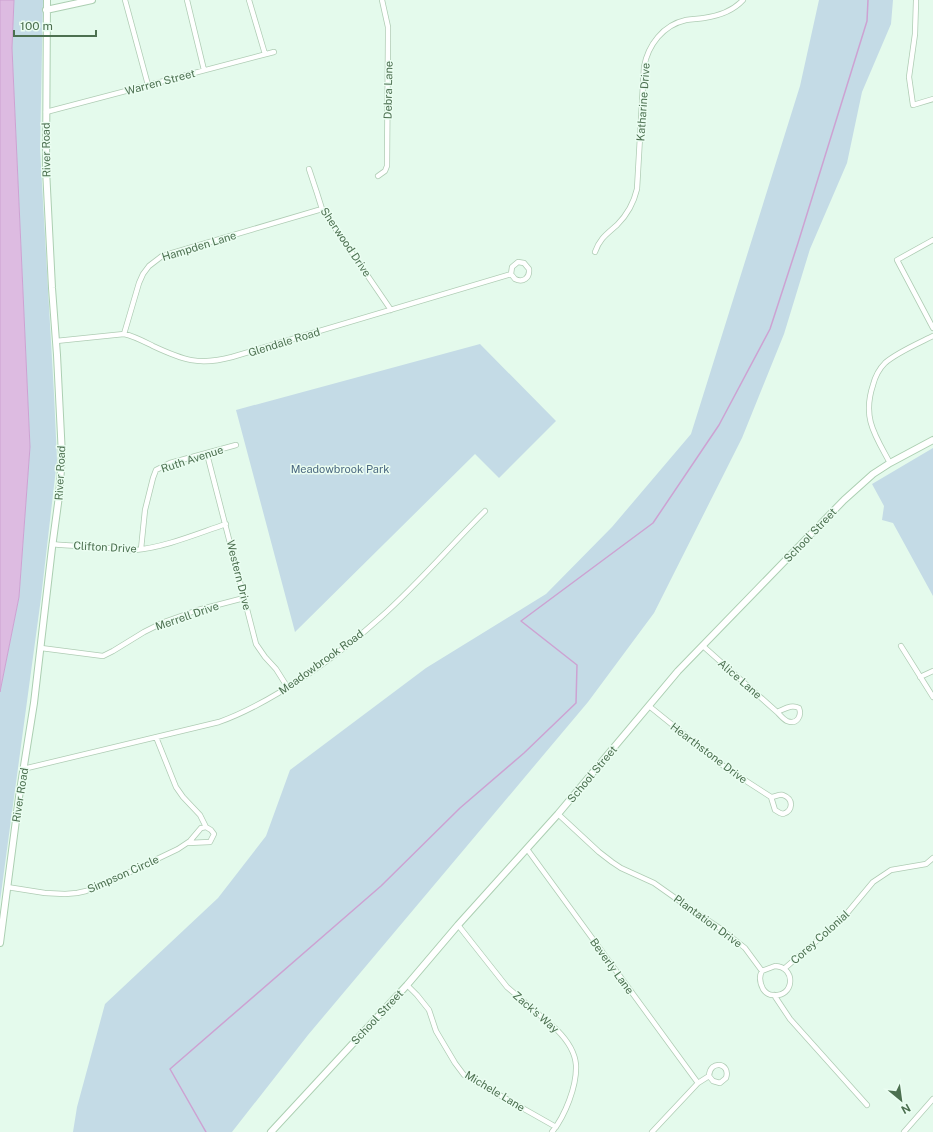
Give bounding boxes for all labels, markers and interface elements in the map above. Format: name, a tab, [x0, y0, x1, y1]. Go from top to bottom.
scale bar	[14, 12, 96, 38]
text: 100 m	[20, 19, 53, 33]
street label: Debra Lane	[381, 61, 395, 119]
street label: Katharine Drive	[634, 62, 652, 142]
street label: Warren Street	[124, 67, 196, 97]
street label: River Road	[40, 123, 52, 177]
street label: Sherwood Drive	[318, 205, 374, 279]
street label: Hampden Lane	[160, 229, 238, 263]
street label: Glendale Road	[247, 325, 321, 359]
street label: Ruth Avenue	[159, 443, 225, 475]
street label: River Road	[53, 445, 67, 501]
park label: Meadowbrook Park	[291, 463, 389, 475]
street label: School Street	[781, 506, 839, 564]
street label: Clifton Drive	[73, 539, 137, 555]
street label: Western Drive	[225, 539, 253, 611]
street label: Merrell Drive	[154, 600, 220, 632]
street label: Meadowbrook Road	[276, 627, 366, 697]
street label: Alice Lane	[716, 657, 764, 701]
street label: Hearthstone Drive	[668, 720, 750, 786]
street label: School Street	[565, 743, 619, 805]
street label: River Road	[10, 767, 30, 823]
street label: Simpson Circle	[85, 853, 161, 895]
street label: Plantation Drive	[672, 892, 744, 950]
street label: Corey Colonial	[788, 908, 852, 966]
street label: Beverly Lane	[588, 936, 636, 996]
street label: School Street	[349, 987, 405, 1047]
street label: Zack's Way	[511, 989, 561, 1035]
street label: Michele Lane	[463, 1068, 527, 1114]
north arrow	[881, 1080, 921, 1120]
text: N	[899, 1101, 913, 1116]

